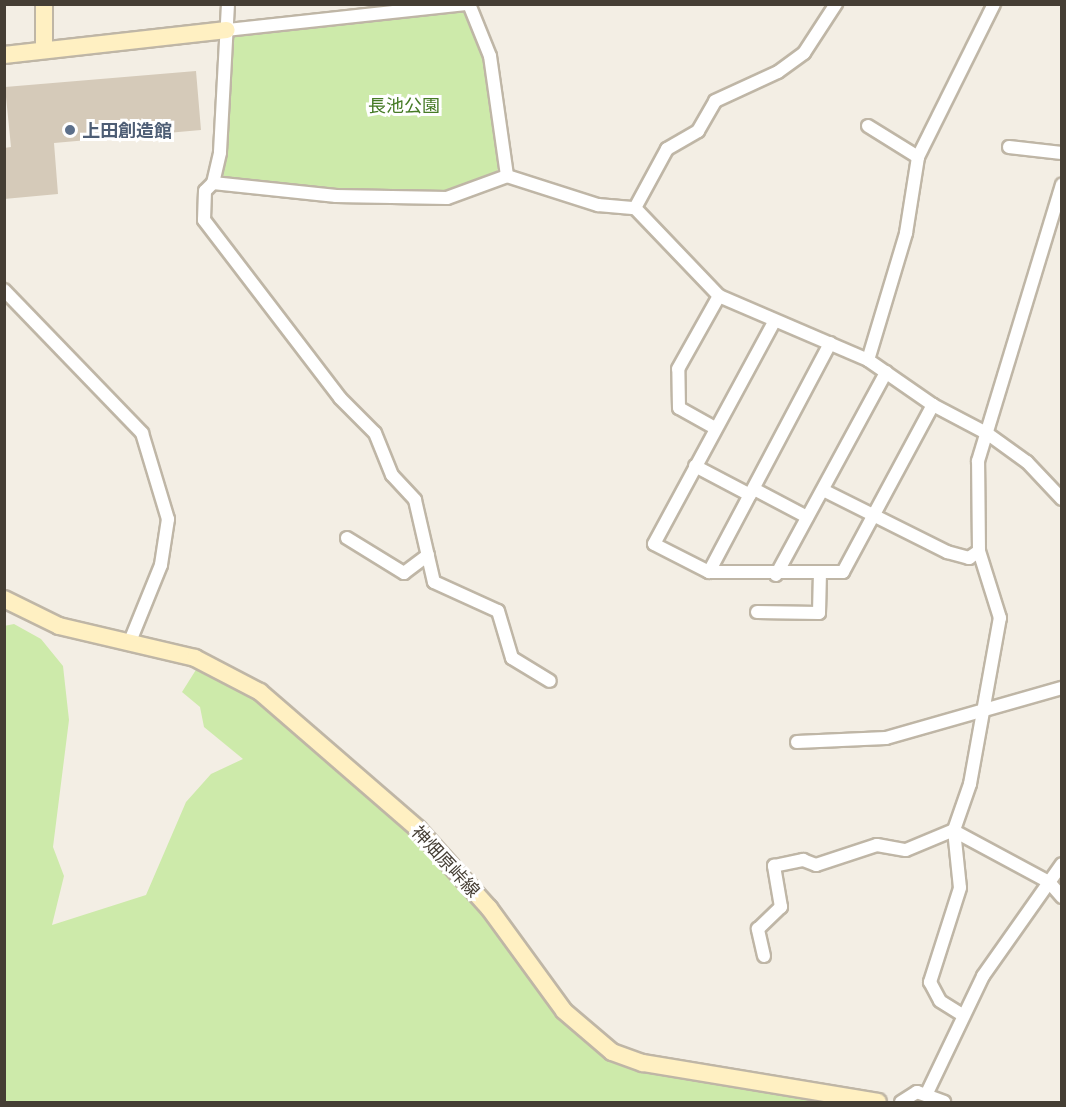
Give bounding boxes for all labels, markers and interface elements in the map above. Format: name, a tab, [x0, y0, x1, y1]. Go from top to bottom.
park label: 長池公園	[368, 94, 440, 116]
place label: 上田創造館	[82, 119, 172, 141]
marker: 上田創造館	[63, 123, 77, 137]
street label: 神畑原峠線	[407, 821, 485, 901]

